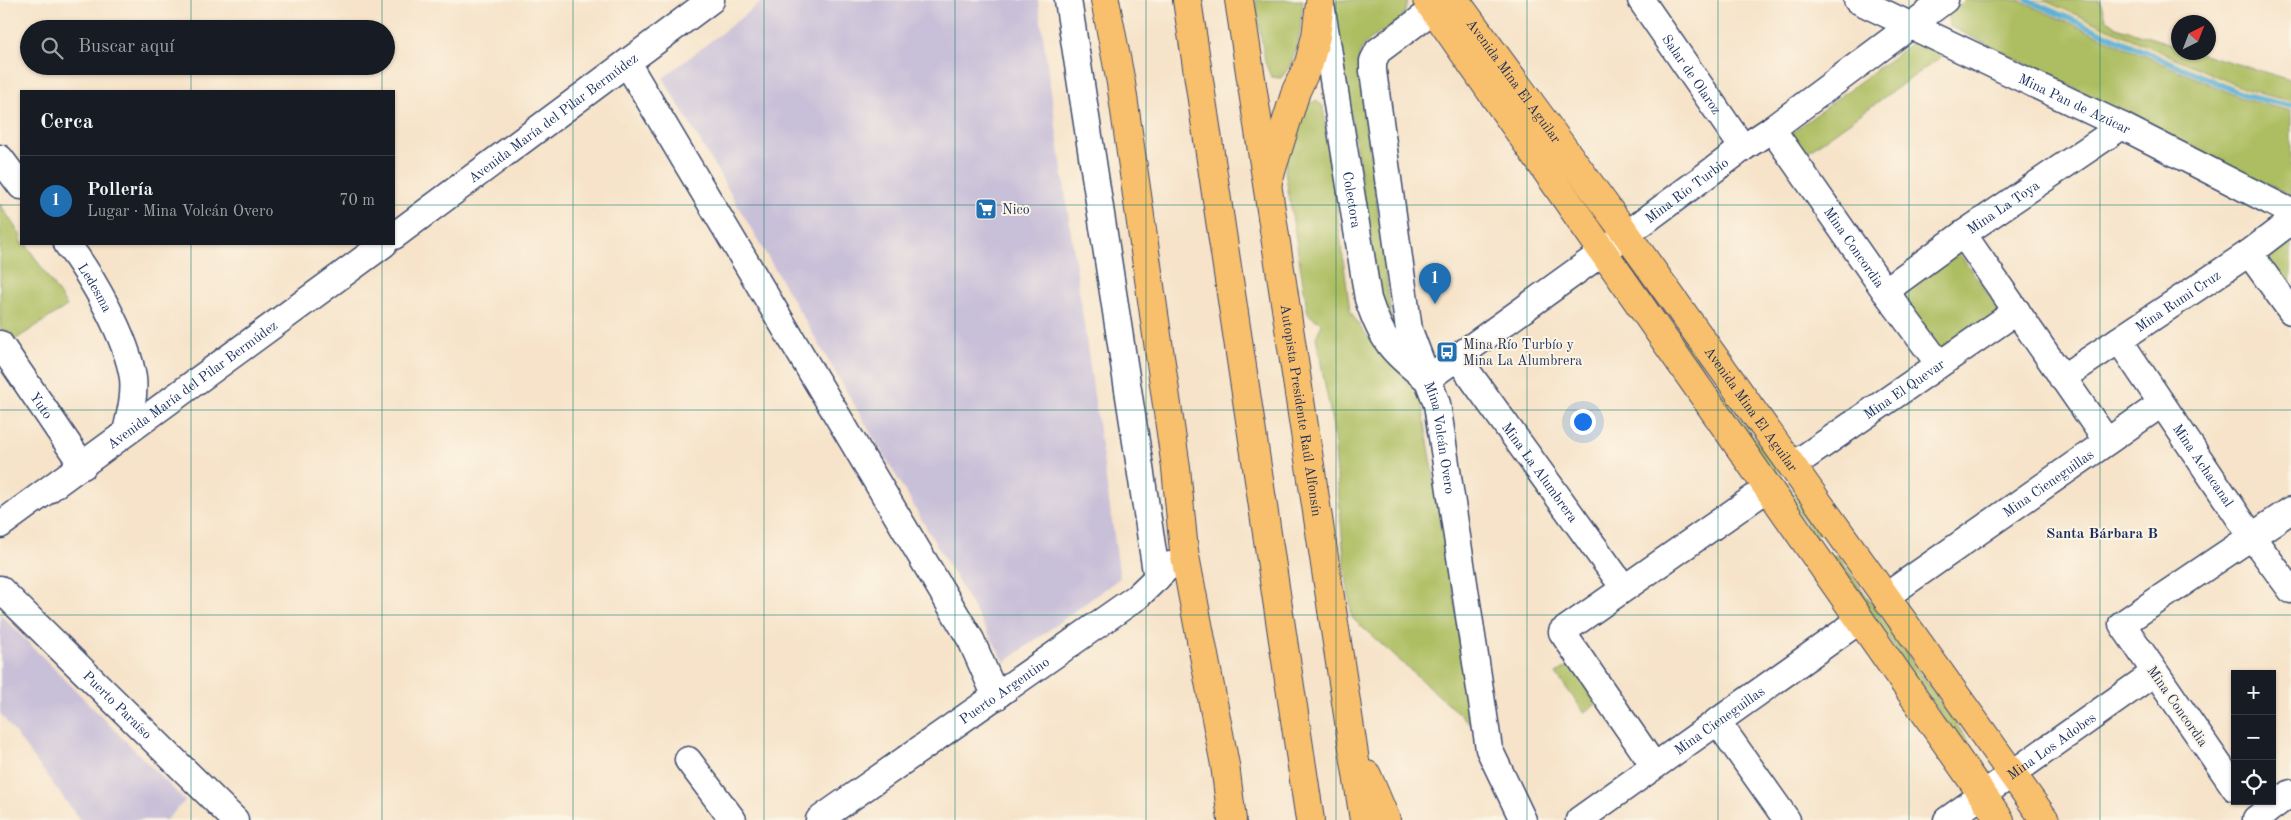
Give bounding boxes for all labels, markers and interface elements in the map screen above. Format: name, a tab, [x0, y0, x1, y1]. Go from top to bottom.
north arrow	[2171, 15, 2216, 60]
street label: Avenida Mina El Aguilar	[1463, 17, 1563, 146]
search box	[20, 20, 395, 75]
street label: Salar de Olaroz	[1659, 32, 1723, 117]
icon: search	[38, 34, 66, 62]
text: Buscar aquí	[78, 38, 174, 57]
street label: Avenida María del Pilar Bermúdez	[466, 51, 641, 186]
street label: Mina Pan de Azúcar	[2016, 72, 2133, 137]
text: Cerca	[40, 112, 93, 133]
street label: Mina Río Turbio	[1643, 155, 1731, 226]
street label: Colectora	[1340, 170, 1363, 229]
street label: Mina La Toya	[1965, 178, 2042, 237]
text: Pollería	[87, 181, 153, 200]
text: 1	[51, 193, 61, 209]
text: 70 m	[339, 193, 375, 209]
supermarket icon: Nico	[974, 197, 998, 221]
place label: Nico	[1002, 203, 1030, 217]
text: Lugar · Mina Volcán Overo	[87, 204, 273, 220]
street label: Mina Concordia	[1821, 205, 1886, 291]
street label: Ledesma	[75, 261, 114, 315]
pin: 1	[1419, 263, 1451, 304]
street label: Mina Rumi Cruz	[2133, 268, 2223, 335]
street label: Autopista Presidente Raúl Alfonsín	[1277, 303, 1324, 518]
street label: Avenida María del Pilar Bermúdez	[105, 318, 280, 452]
place label: Mina Río Turbío y Mina La Alumbrera	[1463, 338, 1582, 368]
bus stop icon: Mina Río Turbío y Mina La Alumbrera	[1435, 340, 1459, 364]
street label: Avenida Mina El Aguilar	[1701, 345, 1800, 475]
street label: Mina El Quevar	[1862, 357, 1948, 422]
street label: Mina Volcán Overo	[1421, 380, 1456, 495]
street label: Yuto	[27, 390, 55, 422]
your location	[1570, 409, 1596, 435]
street label: Mina La Alumbrera	[1499, 420, 1580, 525]
street label: Mina Achacanal	[2170, 422, 2236, 510]
street label: Mina Cieneguillas	[2001, 447, 2096, 520]
district label: Santa Bárbara B	[2046, 527, 2158, 542]
street label: Puerto Argentino	[957, 655, 1052, 727]
street label: Mina Concordia	[2144, 664, 2210, 749]
street label: Puerto Paraíso	[80, 669, 154, 742]
map controls	[2231, 670, 2276, 805]
button: +	[2231, 670, 2276, 715]
street label: Mina Cieneguillas	[1672, 684, 1767, 758]
street label: Mina Los Adobes	[2005, 711, 2099, 783]
button: −	[2231, 715, 2276, 760]
button: locate	[2231, 760, 2276, 805]

